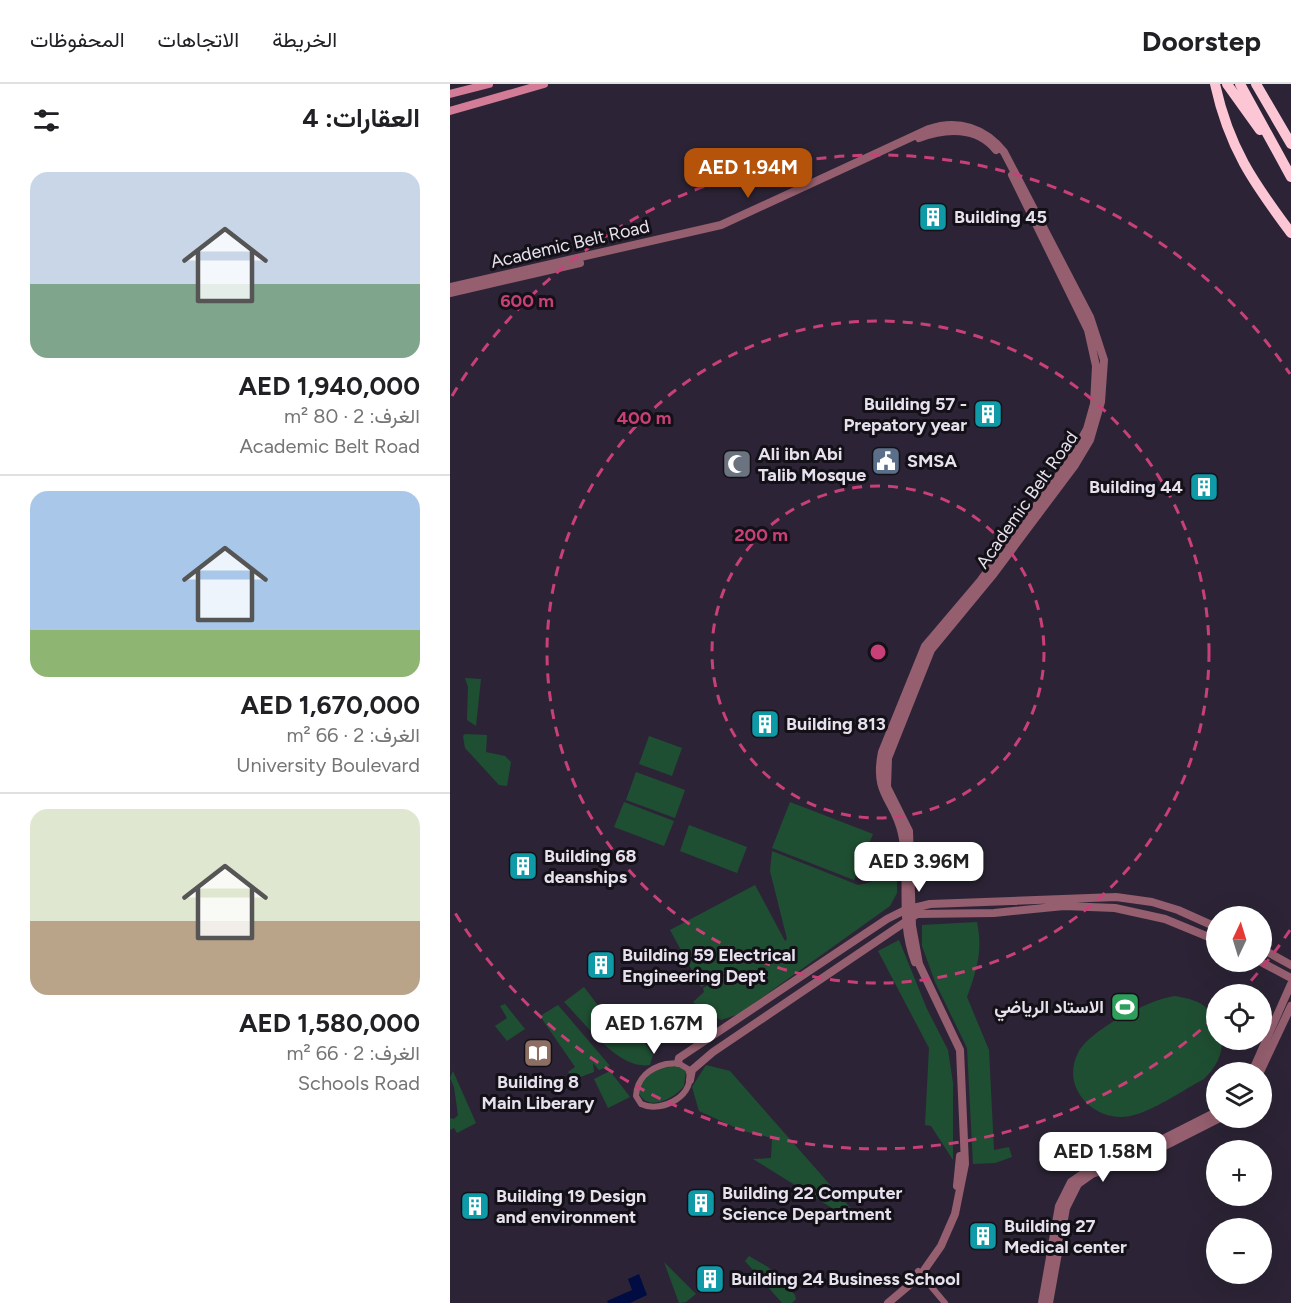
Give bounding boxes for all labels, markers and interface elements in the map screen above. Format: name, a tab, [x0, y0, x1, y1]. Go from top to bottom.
text: Doorstep	[1142, 24, 1261, 58]
text: المحفوظات	[30, 27, 125, 52]
text: الاتجاهات	[158, 27, 239, 52]
text: الخريطة	[272, 27, 337, 52]
text: العقارات: 4	[302, 102, 420, 134]
icon: filters	[30, 104, 63, 137]
pin: AED 1.94M	[679, 148, 817, 199]
text: AED 1.94M	[698, 155, 798, 179]
building icon: Building 45	[917, 201, 949, 233]
place label: Building 45	[954, 206, 1047, 228]
icon: home	[171, 211, 279, 319]
street label: Academic Belt Road	[488, 215, 652, 273]
text: 600 m	[500, 290, 554, 312]
text: AED 1,940,000	[238, 370, 420, 402]
place label: Building 57 - Prepatory year	[844, 393, 967, 436]
building icon: Building 57 - Prepatory year	[972, 398, 1004, 430]
text: الغرف: 2 · 80 m²	[284, 404, 420, 428]
text: 400 m	[617, 407, 671, 429]
street label: Academic Belt Road	[971, 427, 1083, 573]
text: Academic Belt Road	[239, 434, 420, 458]
place label: Ali ibn Abi Talib Mosque	[758, 443, 866, 486]
public building icon: SMSA	[870, 445, 902, 477]
mosque icon: Ali ibn Abi Talib Mosque	[721, 448, 753, 480]
place label: SMSA	[907, 450, 957, 472]
building icon: Building 44	[1188, 471, 1220, 503]
place label: Building 44	[1089, 476, 1183, 498]
text: 200 m	[734, 524, 788, 546]
icon: home	[171, 530, 279, 638]
centre of rings	[868, 642, 888, 662]
text: AED 1,670,000	[240, 689, 420, 721]
building icon: Building 813	[749, 708, 781, 740]
place label: Building 813	[786, 713, 886, 735]
text: الغرف: 2 · 66 m²	[286, 723, 420, 747]
text: University Boulevard	[236, 753, 420, 777]
pin: AED 3.96M	[850, 842, 988, 893]
place label: Building 68 deanships	[544, 845, 637, 888]
icon: home	[171, 848, 279, 956]
text: AED 3.96M	[868, 849, 970, 873]
building icon: Building 68 deanships	[507, 850, 539, 882]
north arrow	[1206, 906, 1272, 972]
map controls	[1206, 906, 1272, 1284]
place label: Building 59 Electrical Engineering Dept	[622, 944, 796, 987]
building icon: Building 59 Electrical Engineering Dept	[585, 949, 617, 981]
button: locate	[1206, 984, 1272, 1050]
sports icon: الاستاد الرياضي	[1109, 991, 1141, 1023]
place label: الاستاد الرياضي	[994, 996, 1104, 1022]
pin: AED 1.67M	[585, 1004, 723, 1055]
text: AED 1,580,000	[239, 1007, 420, 1039]
text: AED 1.67M	[605, 1011, 703, 1035]
library icon: Building 8 Main Liberary	[522, 1037, 554, 1069]
text: الغرف: 2 · 66 m²	[286, 1041, 420, 1065]
button: layers	[1206, 1062, 1272, 1128]
text: Schools Road	[298, 1071, 420, 1095]
place label: Building 8 Main Liberary	[482, 1071, 595, 1114]
pin: AED 1.58M	[1034, 1132, 1172, 1183]
text: AED 1.58M	[1053, 1139, 1153, 1163]
button: +	[1206, 1140, 1272, 1206]
place label: Building 22 Computer Science Department	[722, 1182, 903, 1225]
place label: Building 19 Design and environment	[496, 1185, 646, 1228]
building icon: Building 22 Computer Science Department	[685, 1187, 717, 1219]
building icon: Building 19 Design and environment	[459, 1190, 491, 1222]
place label: Building 27 Medical center	[1004, 1215, 1127, 1258]
button: −	[1206, 1218, 1272, 1284]
building icon: Building 27 Medical center	[967, 1220, 999, 1252]
building icon: Building 24 Business School	[694, 1263, 726, 1295]
place label: Building 24 Business School	[731, 1268, 960, 1290]

